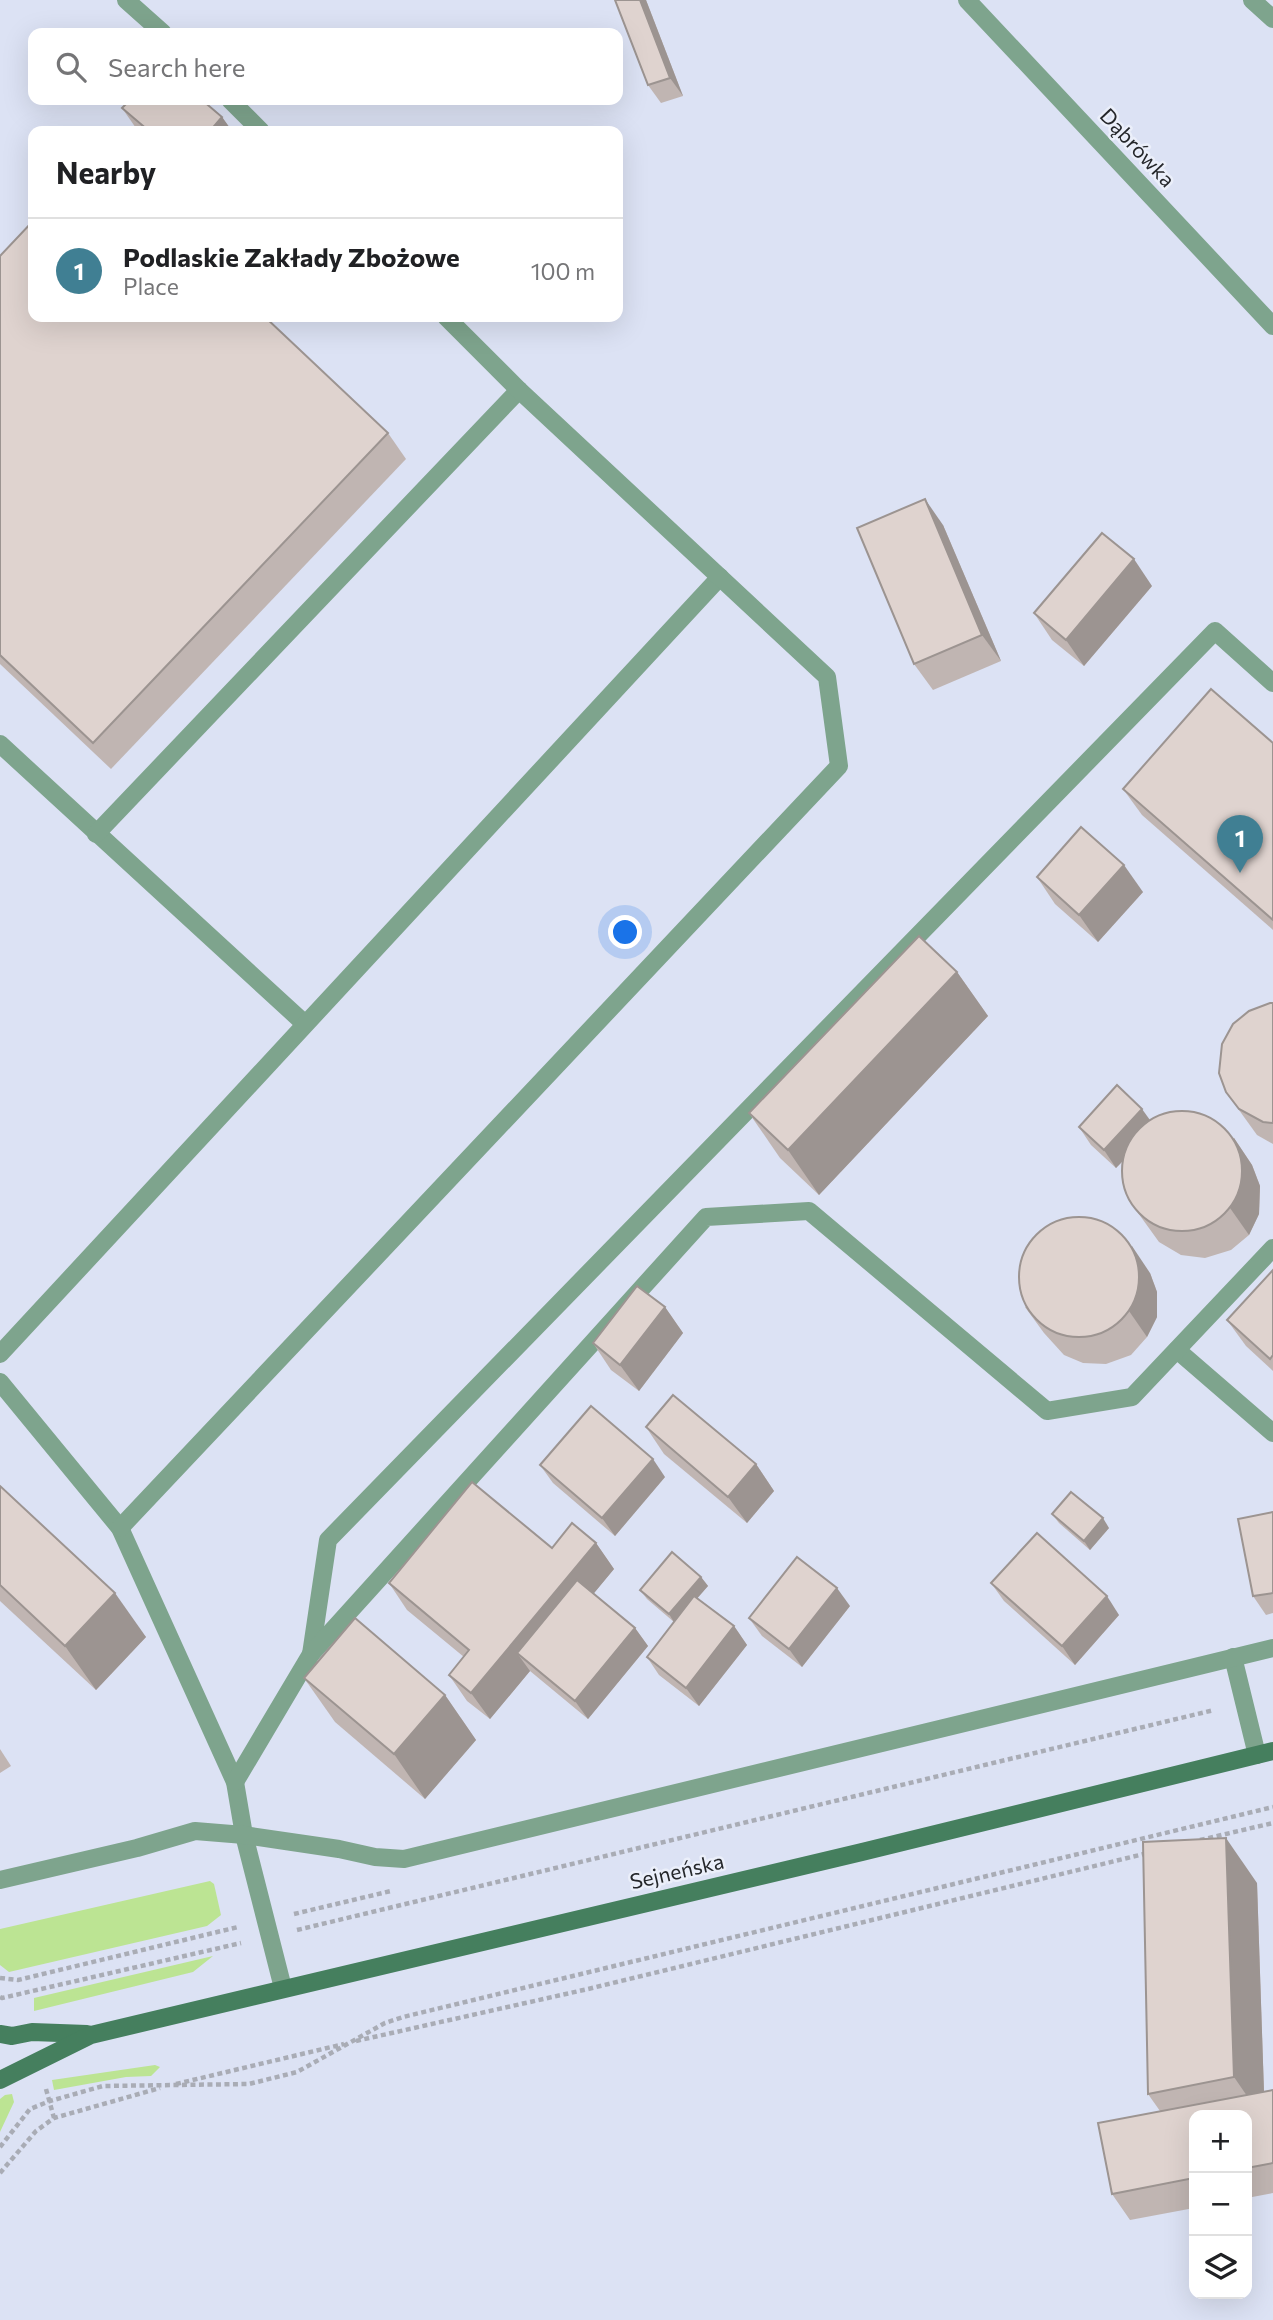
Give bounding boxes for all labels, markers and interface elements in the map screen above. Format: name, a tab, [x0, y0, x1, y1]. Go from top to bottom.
search box	[28, 28, 623, 105]
icon: search	[52, 48, 90, 86]
text: Search here	[108, 51, 246, 82]
street label: Dąbrówka	[1095, 103, 1181, 191]
text: Nearby	[56, 153, 156, 190]
text: Podlaskie Zakłady Zbożowe	[123, 241, 460, 272]
text: 1	[74, 257, 84, 285]
text: 100 m	[531, 257, 595, 285]
text: Place	[123, 272, 179, 300]
pin: 1	[1217, 815, 1263, 873]
your location	[608, 915, 642, 949]
street label: Sejneńska	[627, 1848, 726, 1893]
map controls	[1189, 2110, 1252, 2299]
button: +	[1189, 2110, 1252, 2173]
button: −	[1189, 2173, 1252, 2236]
button: layers	[1189, 2236, 1252, 2299]

